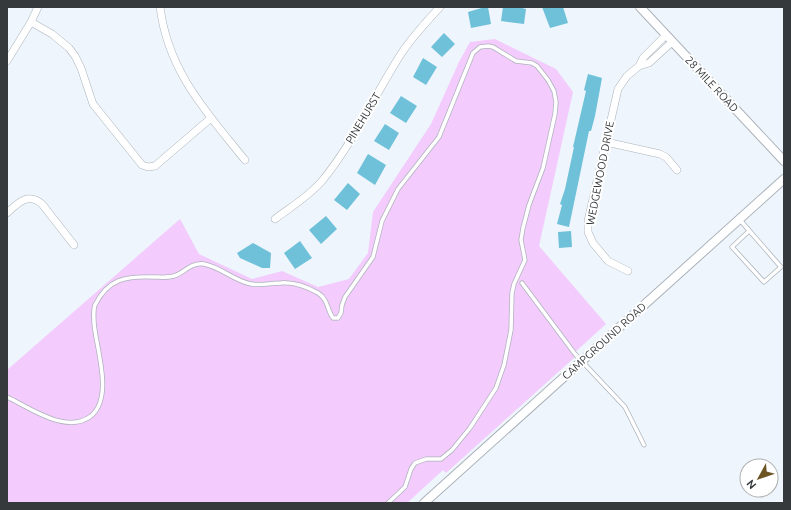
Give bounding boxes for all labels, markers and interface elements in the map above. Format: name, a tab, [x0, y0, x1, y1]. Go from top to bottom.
street label: 28 MILE ROAD	[683, 54, 741, 115]
street label: PINEHURST	[343, 90, 383, 146]
street label: WEDGEWOOD DRIVE	[584, 120, 616, 226]
street label: CAMPGROUND ROAD	[560, 300, 649, 382]
north arrow	[739, 458, 779, 498]
text: N	[744, 477, 759, 491]

